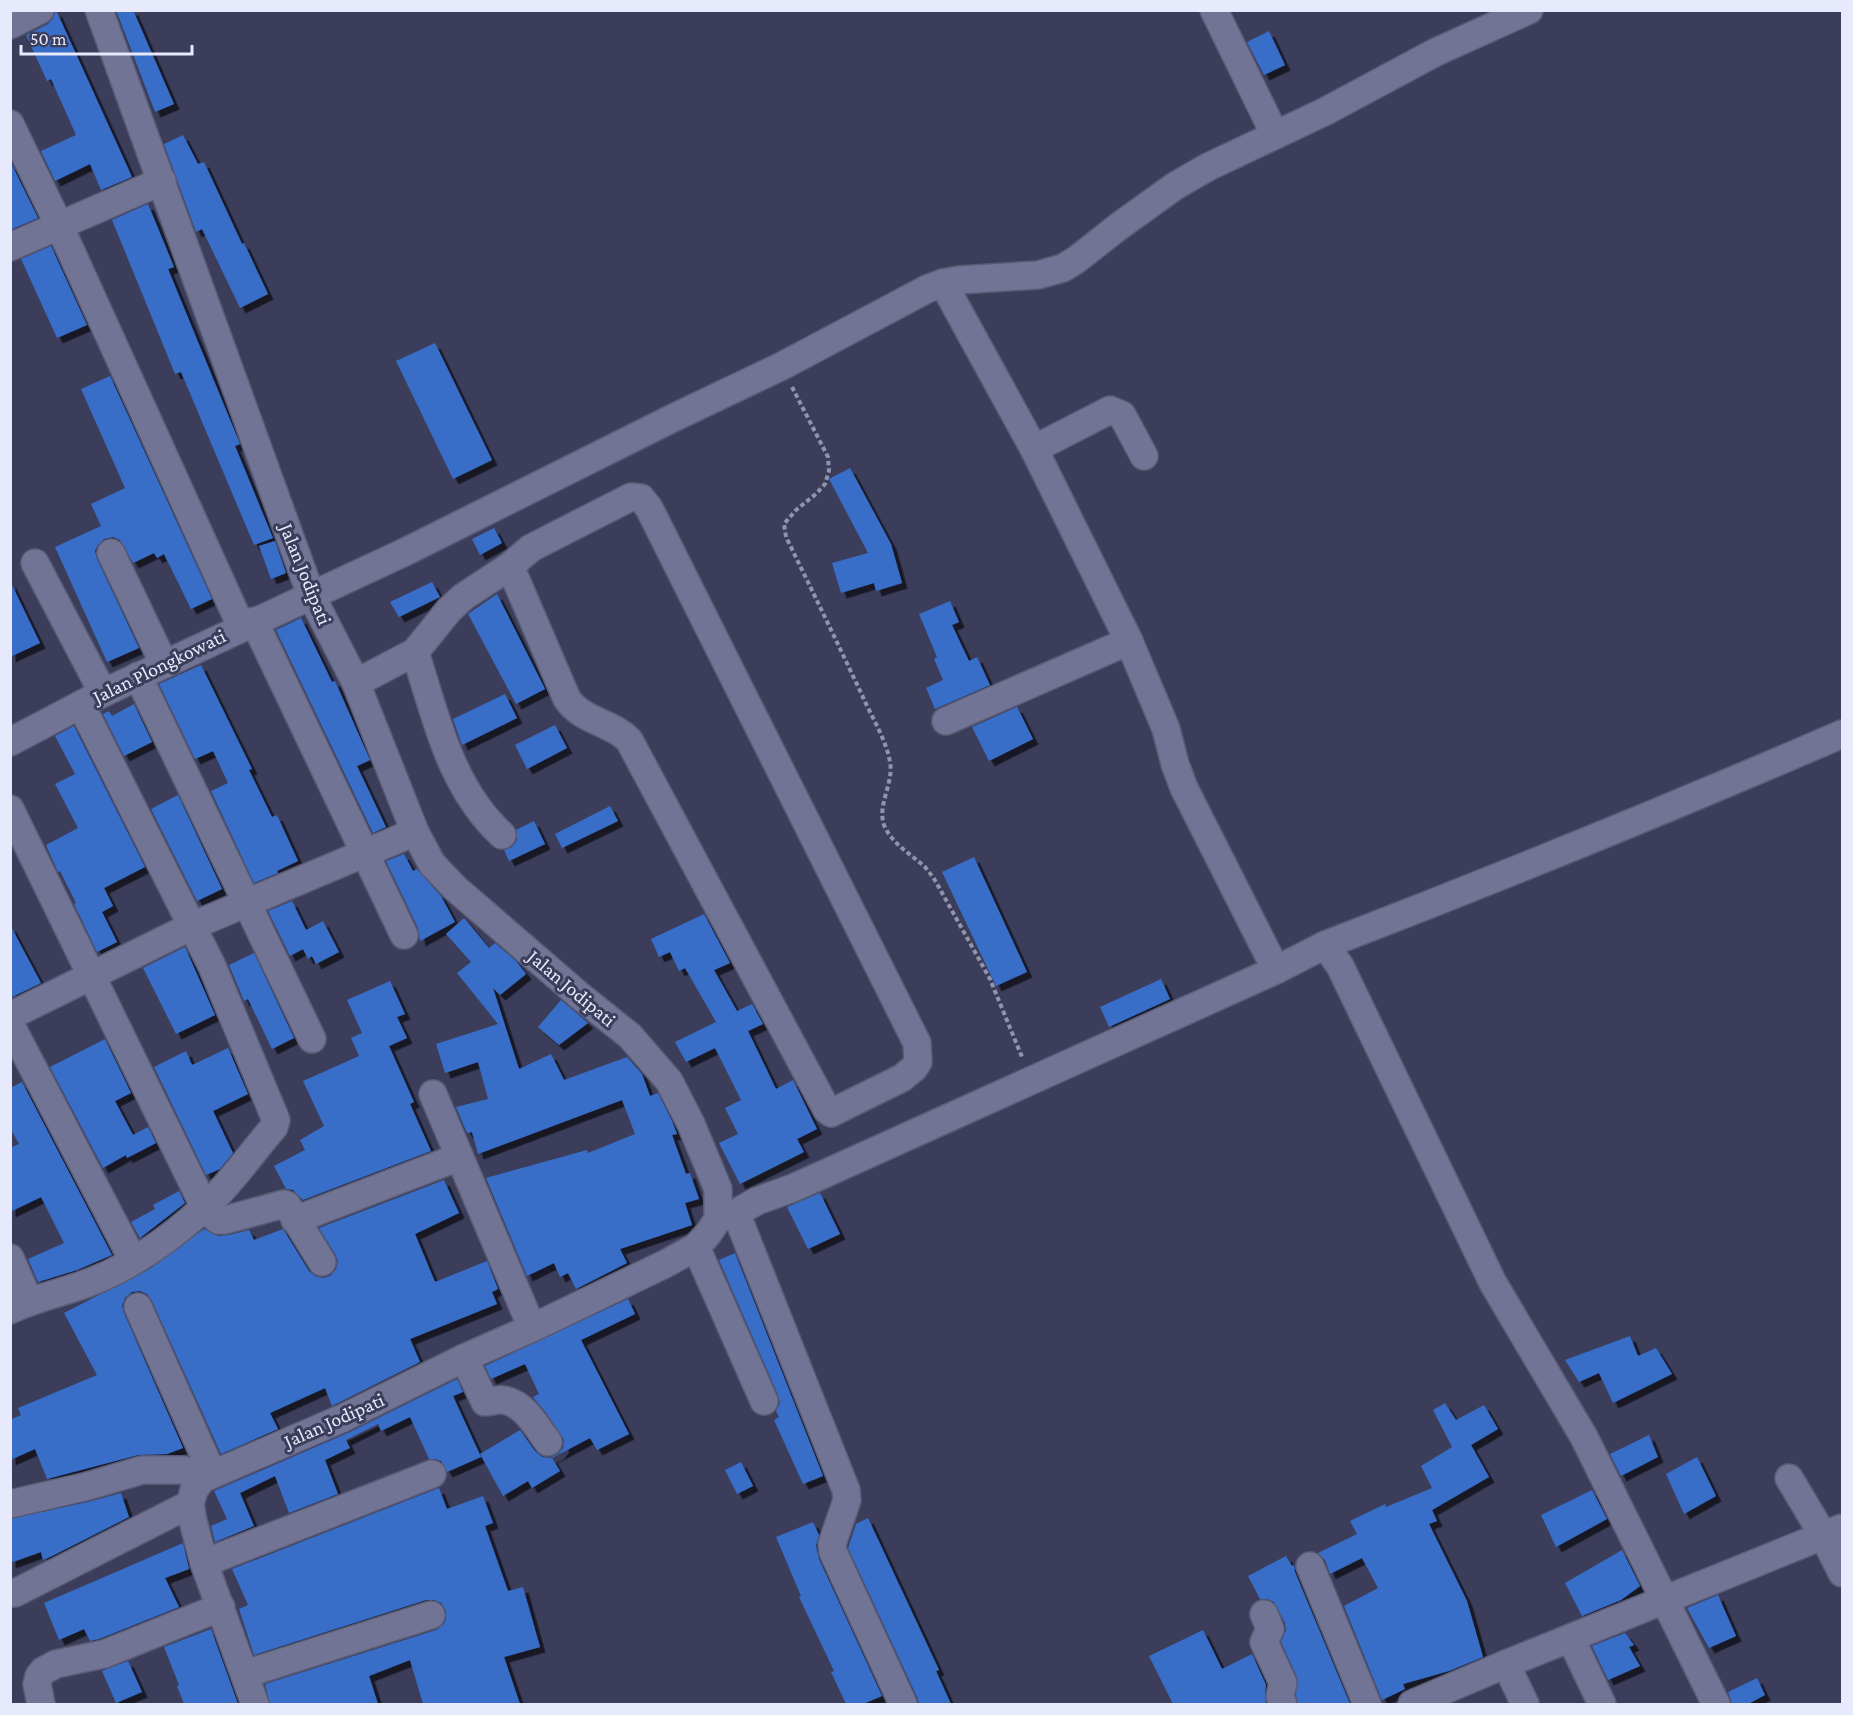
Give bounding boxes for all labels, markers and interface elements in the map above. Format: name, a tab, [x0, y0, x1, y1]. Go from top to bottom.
scale bar	[21, 18, 192, 56]
text: 50 m	[30, 29, 67, 49]
street label: Jalan Jodipati	[274, 518, 336, 628]
street label: Jalan Plongkowati	[87, 624, 229, 709]
street label: Jalan Jodipati	[522, 944, 620, 1032]
street label: Jalan Jodipati	[279, 1388, 388, 1454]

